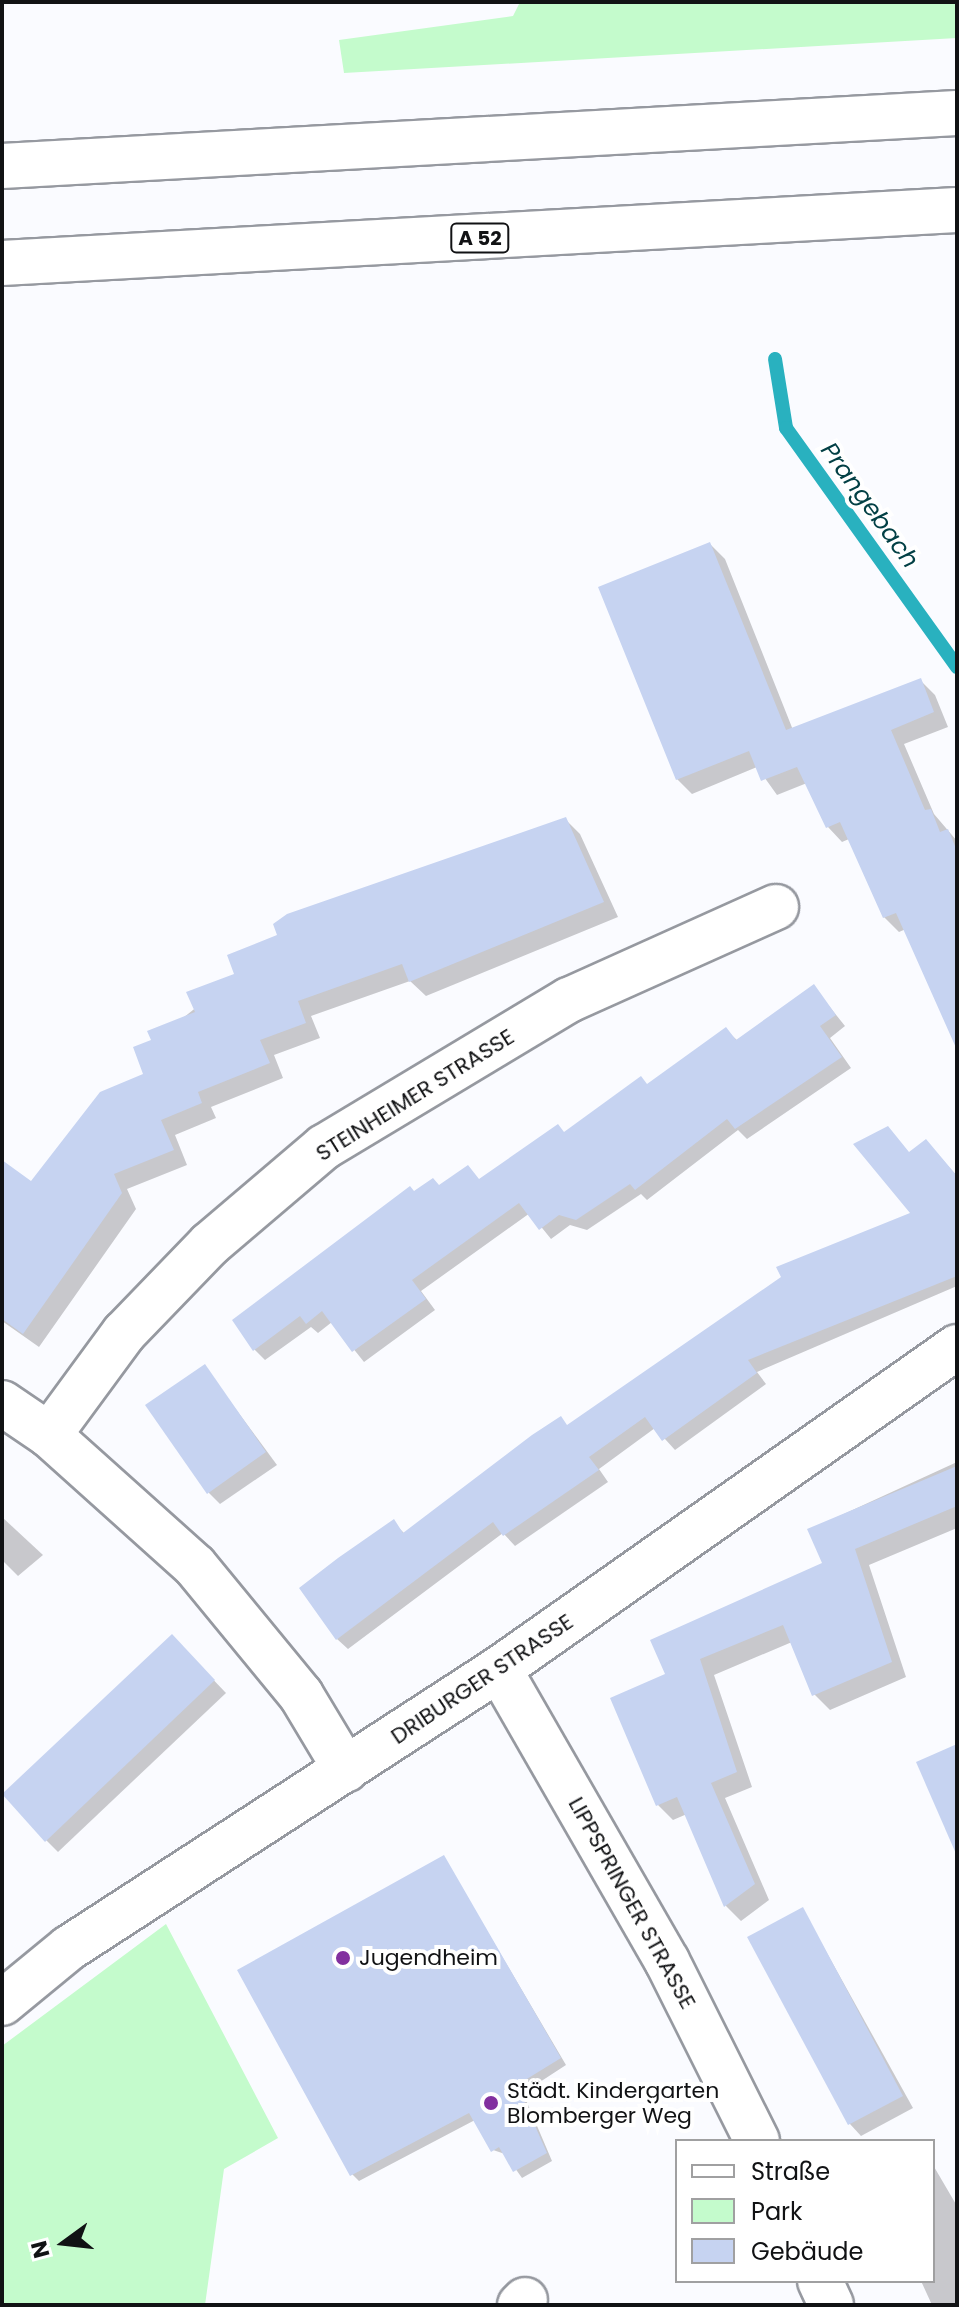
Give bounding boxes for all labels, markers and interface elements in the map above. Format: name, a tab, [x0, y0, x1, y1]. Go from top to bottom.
road number: A 52	[450, 222, 510, 254]
water label: Prangebach	[815, 437, 925, 573]
street label: STEINHEIMER STRASSE	[311, 1023, 519, 1167]
street label: DRIBURGER STRASSE	[386, 1608, 578, 1750]
street label: LIPPSPRINGER STRASSE	[563, 1792, 701, 2014]
place label: Jugendheim	[359, 1945, 498, 1971]
marker: Jugendheim	[334, 1949, 352, 1967]
place label: Städt. Kindergarten Blomberger Weg	[507, 2077, 719, 2128]
marker: Städt. Kindergarten Blomberger Weg	[482, 2094, 500, 2112]
legend	[675, 2139, 935, 2283]
text: Straße	[751, 2155, 830, 2188]
text: Park	[751, 2195, 802, 2228]
north arrow	[24, 2203, 104, 2283]
text: Gebäude	[751, 2235, 863, 2268]
text: N	[23, 2237, 57, 2261]

